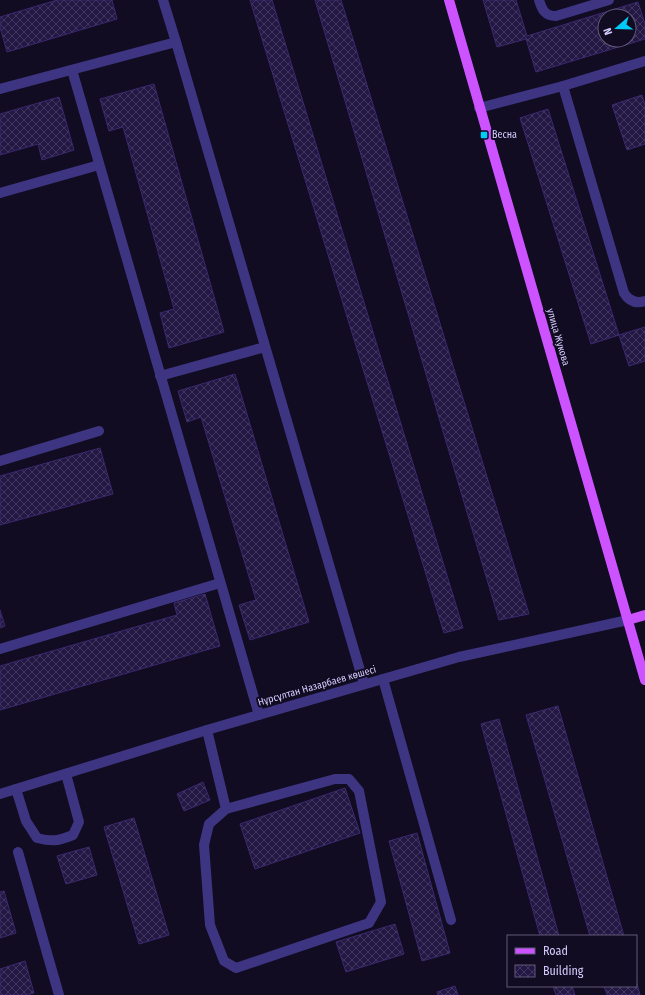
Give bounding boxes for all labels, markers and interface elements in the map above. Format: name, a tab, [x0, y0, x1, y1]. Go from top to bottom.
north arrow	[597, 8, 637, 48]
text: N	[601, 26, 615, 37]
place label: Весна	[492, 129, 517, 141]
marker: Весна	[479, 130, 489, 140]
street label: улица Жукова	[544, 307, 572, 367]
street label: Нұрсұлтан Назарбаев көшесі	[256, 662, 378, 709]
legend	[507, 935, 637, 987]
text: Road	[543, 944, 568, 958]
text: Building	[543, 964, 584, 978]

